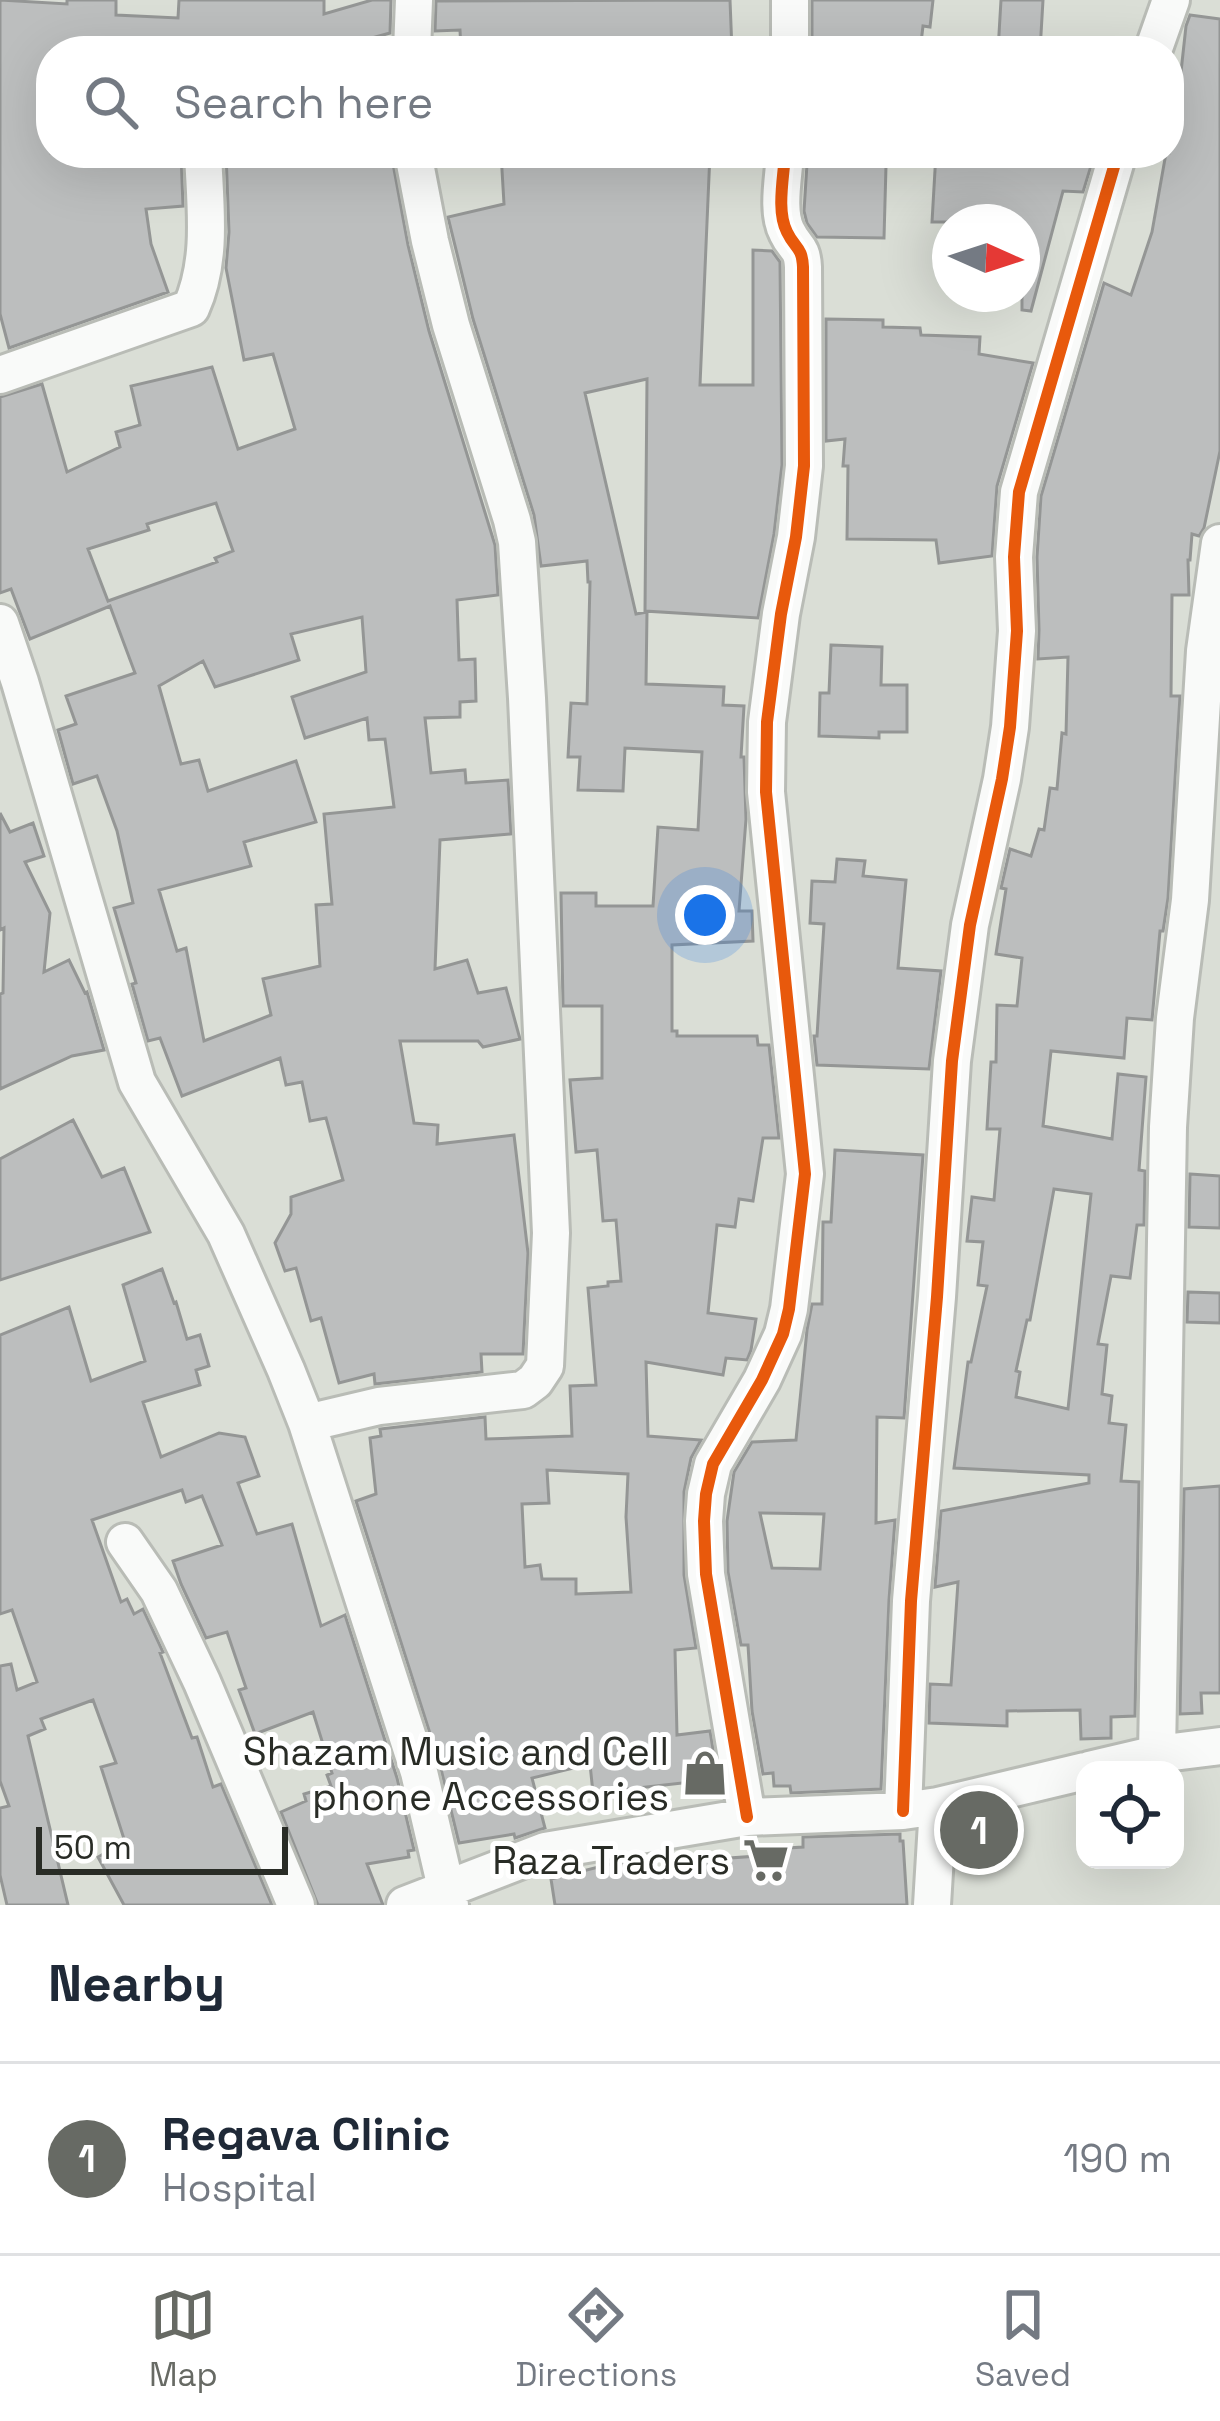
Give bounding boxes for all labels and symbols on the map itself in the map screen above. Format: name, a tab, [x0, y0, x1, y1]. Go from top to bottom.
north arrow	[932, 204, 1040, 312]
your location	[675, 885, 735, 945]
place label: Shazam Music and Cell phone Accessories	[243, 1727, 669, 1821]
shop icon: Shazam Music and Cell phone Accessories	[680, 1748, 730, 1798]
pin: 1	[940, 1785, 1018, 1875]
scale bar	[36, 1821, 288, 1874]
supermarket icon: Raza Traders	[741, 1835, 791, 1885]
place label: Raza Traders	[492, 1836, 730, 1885]

